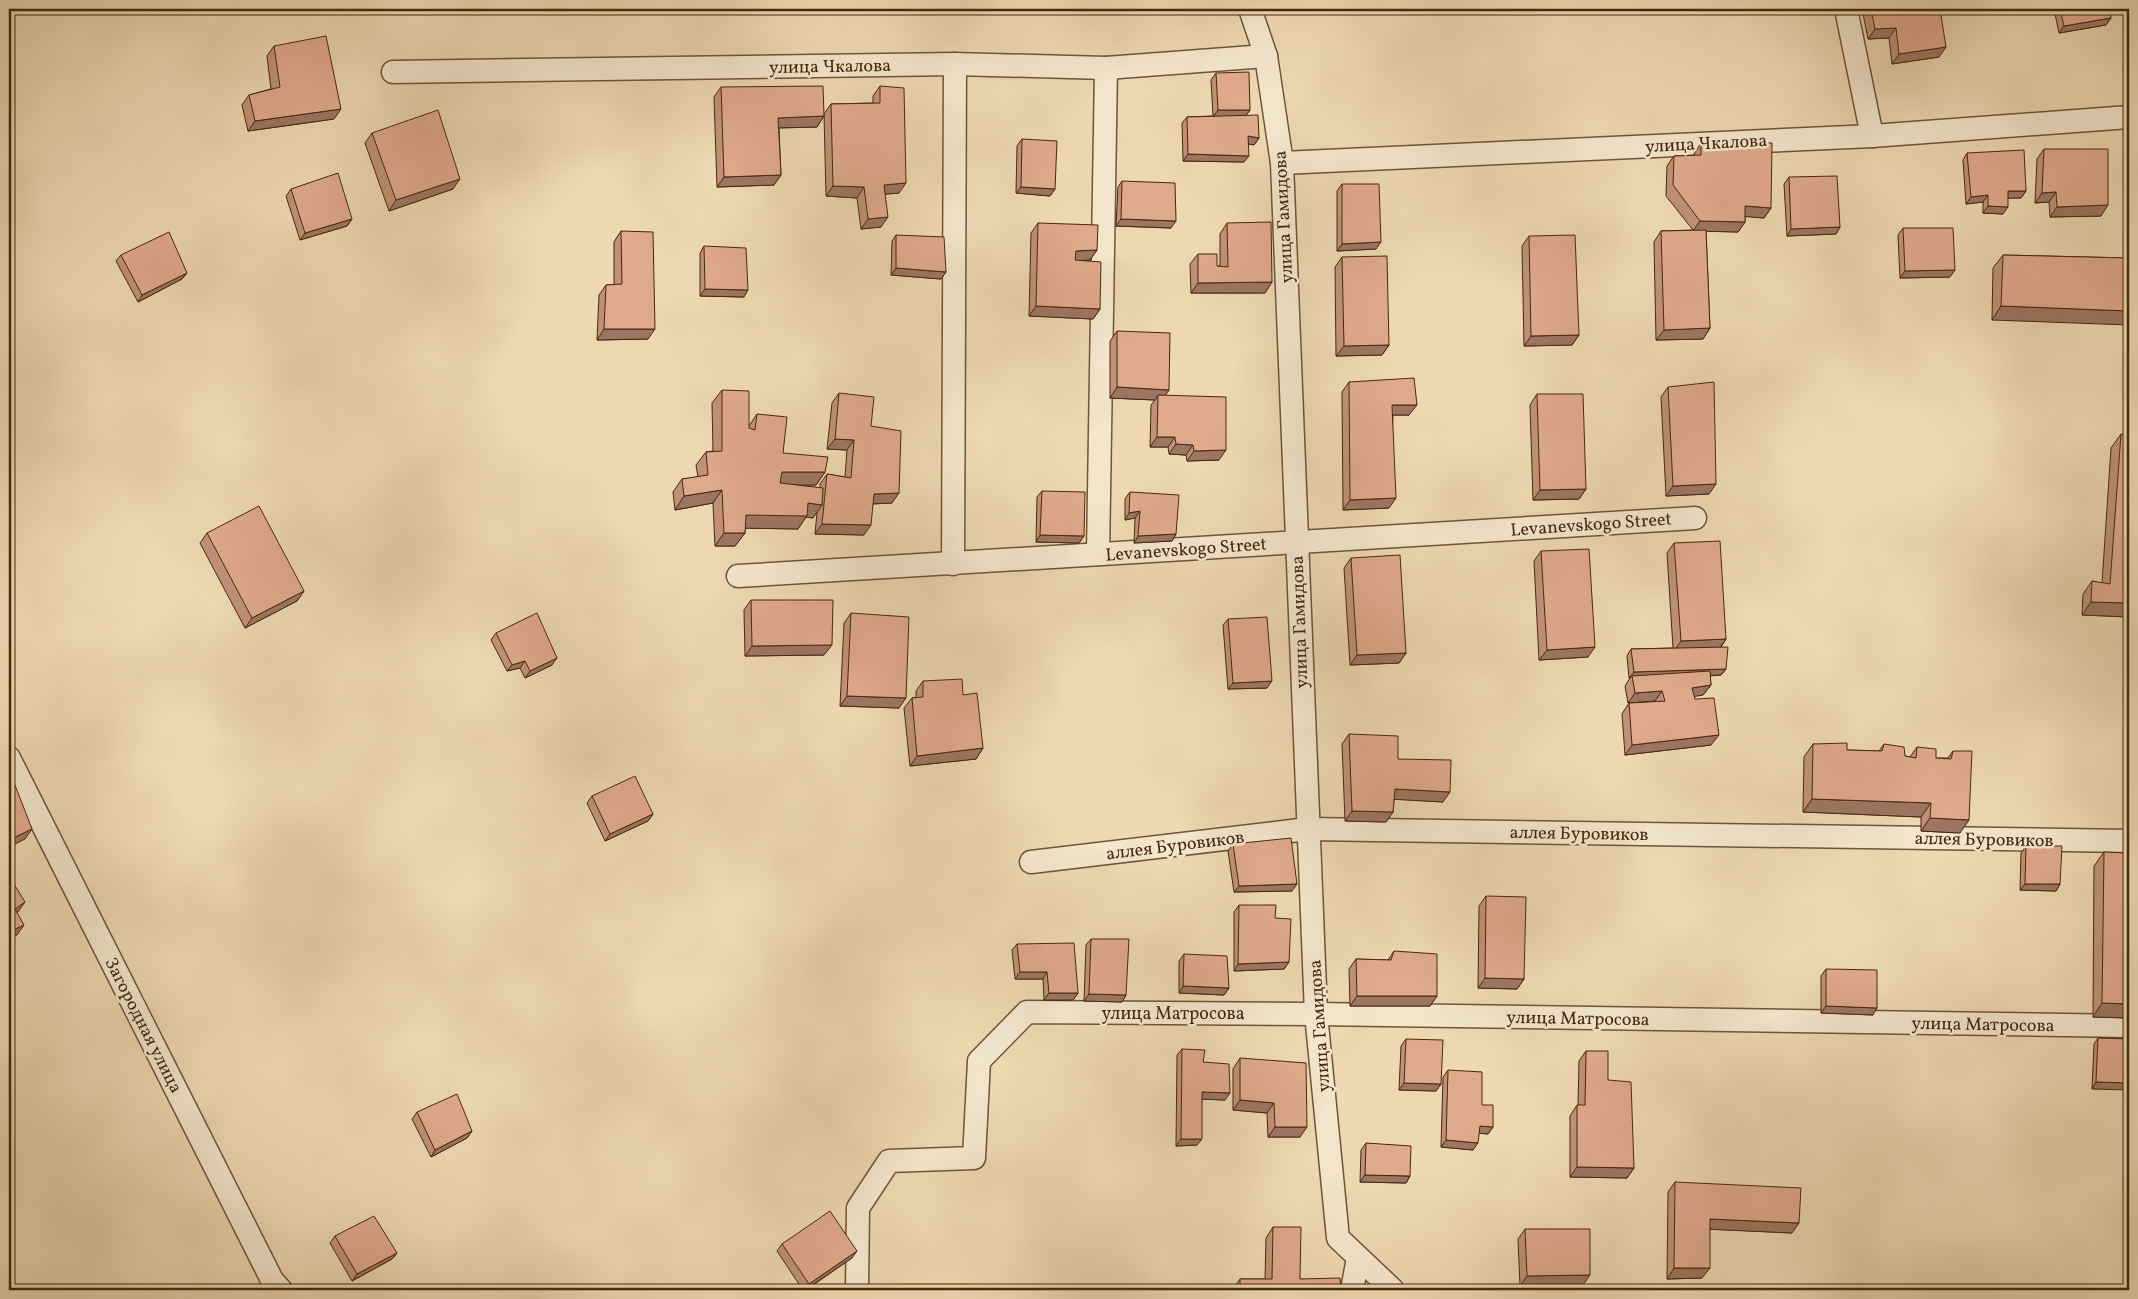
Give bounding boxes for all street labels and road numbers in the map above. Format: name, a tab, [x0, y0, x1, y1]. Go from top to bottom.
street label: улица Чкалова	[769, 54, 891, 81]
street label: улица Чкалова	[1644, 129, 1768, 160]
street label: улица Гамидова	[1269, 150, 1300, 284]
street label: Levanevskogo Street	[1509, 507, 1673, 544]
street label: Levanevskogo Street	[1104, 532, 1268, 569]
street label: улица Гамидова	[1286, 555, 1315, 689]
street label: аллея Буровиков	[1509, 821, 1649, 848]
street label: аллея Буровиков	[1105, 826, 1246, 867]
street label: аллея Буровиков	[1914, 827, 2054, 854]
street label: Загородная улица	[98, 954, 188, 1098]
street label: улица Гамидова	[1303, 959, 1338, 1093]
street label: улица Матросова	[1101, 1002, 1245, 1027]
street label: улица Матросова	[1506, 1006, 1650, 1033]
street label: улица Матросова	[1911, 1012, 2055, 1039]

